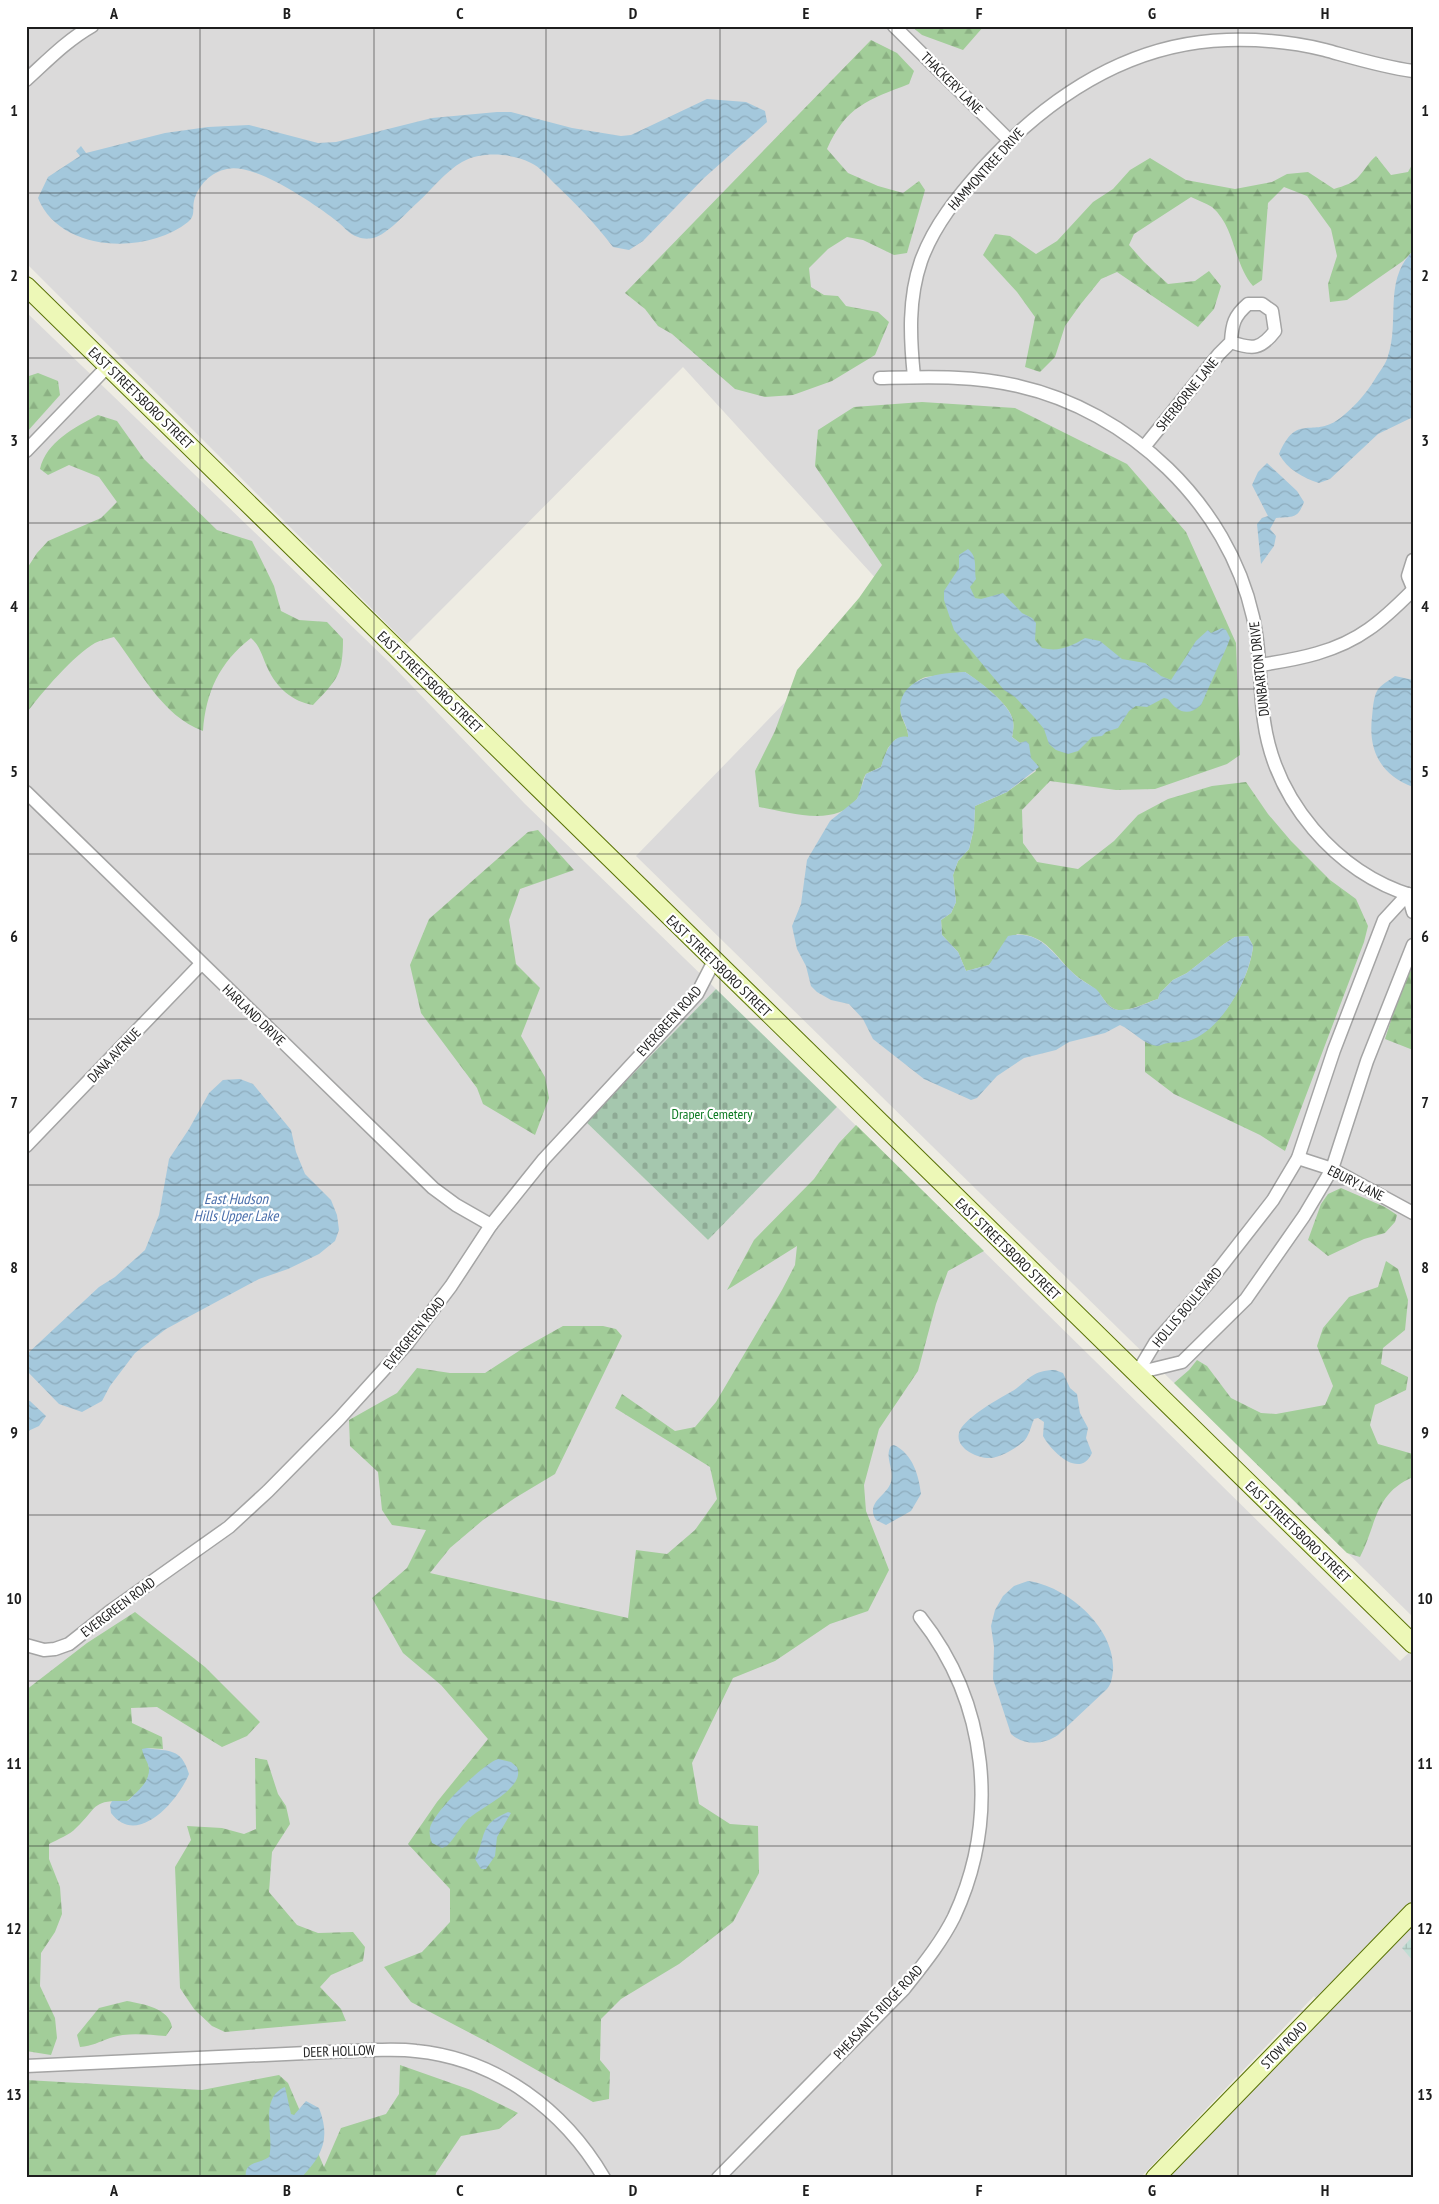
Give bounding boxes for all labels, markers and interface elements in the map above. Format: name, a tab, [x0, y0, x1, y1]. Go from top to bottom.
text: A	[109, 3, 119, 23]
text: B	[283, 3, 291, 23]
text: C	[456, 3, 464, 23]
text: D	[629, 3, 638, 23]
text: E	[803, 3, 810, 23]
text: F	[976, 3, 983, 23]
text: G	[1148, 3, 1156, 23]
text: H	[1321, 3, 1329, 23]
street label: THACKERY LANE	[917, 48, 987, 118]
text: 1	[10, 100, 18, 120]
text: 1	[1421, 100, 1429, 120]
street label: HAMMONTREE DRIVE	[944, 124, 1028, 214]
text: 2	[10, 265, 18, 285]
text: 2	[1421, 265, 1429, 285]
street label: EAST STREETSBORO STREET	[85, 343, 198, 453]
street label: SHERBORNE LANE	[1152, 353, 1222, 435]
text: 3	[10, 430, 18, 450]
text: 3	[1421, 430, 1429, 450]
text: 4	[10, 596, 18, 616]
text: 4	[1421, 596, 1429, 616]
street label: DUNBARTON DRIVE	[1245, 621, 1273, 717]
street label: EAST STREETSBORO STREET	[374, 627, 487, 737]
text: 5	[10, 761, 18, 781]
text: 5	[1421, 761, 1429, 781]
street label: EAST STREETSBORO STREET	[663, 911, 776, 1021]
text: 6	[10, 926, 18, 946]
text: 6	[1421, 926, 1429, 946]
street label: HARLAND DRIVE	[219, 980, 289, 1050]
street label: EVERGREEN ROAD	[633, 982, 705, 1060]
street label: DANA AVENUE	[83, 1024, 145, 1086]
text: 7	[10, 1092, 18, 1112]
text: 7	[1421, 1092, 1429, 1112]
park label: Draper Cemetery	[672, 1105, 753, 1123]
street label: EBURY LANE	[1325, 1161, 1387, 1205]
water label: East Hudson Hills Upper Lake	[194, 1189, 279, 1225]
street label: EAST STREETSBORO STREET	[952, 1194, 1065, 1304]
text: 8	[10, 1257, 18, 1277]
text: 8	[1421, 1257, 1429, 1277]
street label: HOLLIS BOULEVARD	[1148, 1263, 1226, 1351]
street label: EVERGREEN ROAD	[379, 1293, 449, 1373]
text: 9	[10, 1422, 18, 1442]
text: 9	[1421, 1422, 1429, 1442]
street label: EAST STREETSBORO STREET	[1242, 1477, 1355, 1587]
street label: EVERGREEN ROAD	[77, 1573, 159, 1641]
text: 10	[6, 1588, 22, 1608]
text: 10	[1417, 1588, 1433, 1608]
text: 11	[6, 1753, 22, 1773]
text: 11	[1417, 1753, 1433, 1773]
text: 12	[6, 1918, 22, 1938]
text: 12	[1417, 1918, 1433, 1938]
street label: PHEASANTS RIDGE ROAD	[830, 1961, 926, 2063]
street label: STOW ROAD	[1257, 2018, 1311, 2072]
street label: DEER HOLLOW	[303, 2041, 376, 2061]
text: 13	[6, 2084, 22, 2104]
text: 13	[1417, 2084, 1433, 2104]
text: A	[109, 2180, 119, 2200]
text: B	[283, 2180, 291, 2200]
text: C	[456, 2180, 464, 2200]
text: D	[629, 2180, 638, 2200]
text: E	[803, 2180, 810, 2200]
text: F	[976, 2180, 983, 2200]
text: G	[1148, 2180, 1156, 2200]
text: H	[1321, 2180, 1329, 2200]

